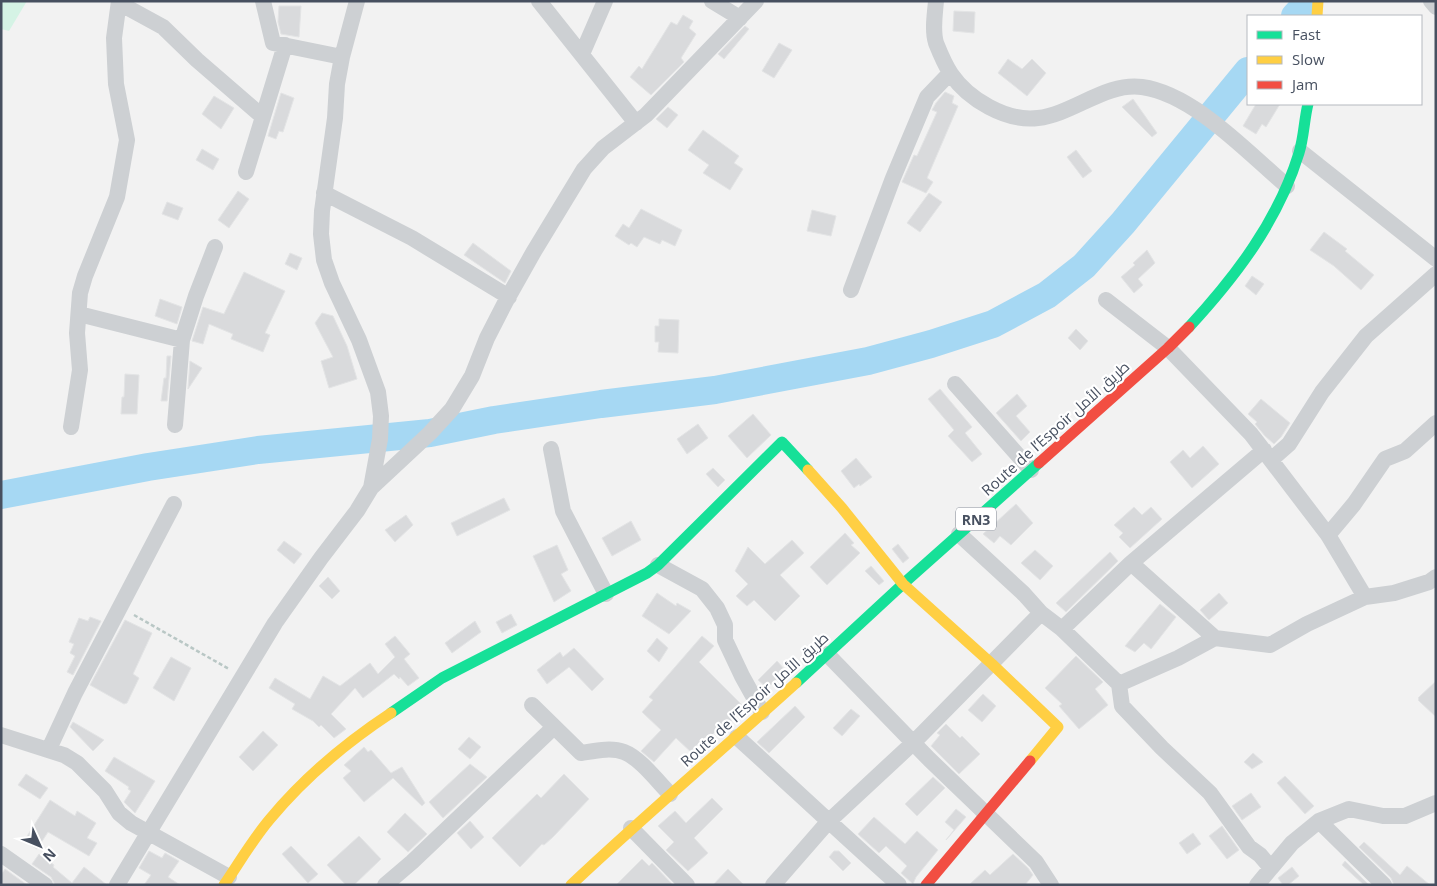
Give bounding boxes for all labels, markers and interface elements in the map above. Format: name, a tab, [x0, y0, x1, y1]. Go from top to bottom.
legend	[1247, 15, 1422, 105]
text: Fast	[1292, 24, 1321, 44]
text: Slow	[1292, 49, 1325, 69]
text: Jam	[1290, 74, 1318, 94]
street label: Route de l’Espoir طريق الأمل	[977, 356, 1134, 501]
road number: RN3	[956, 508, 996, 530]
street label: Route de l’Espoir طريق الأمل	[676, 627, 833, 772]
north arrow	[15, 821, 65, 871]
text: N	[39, 845, 61, 866]

